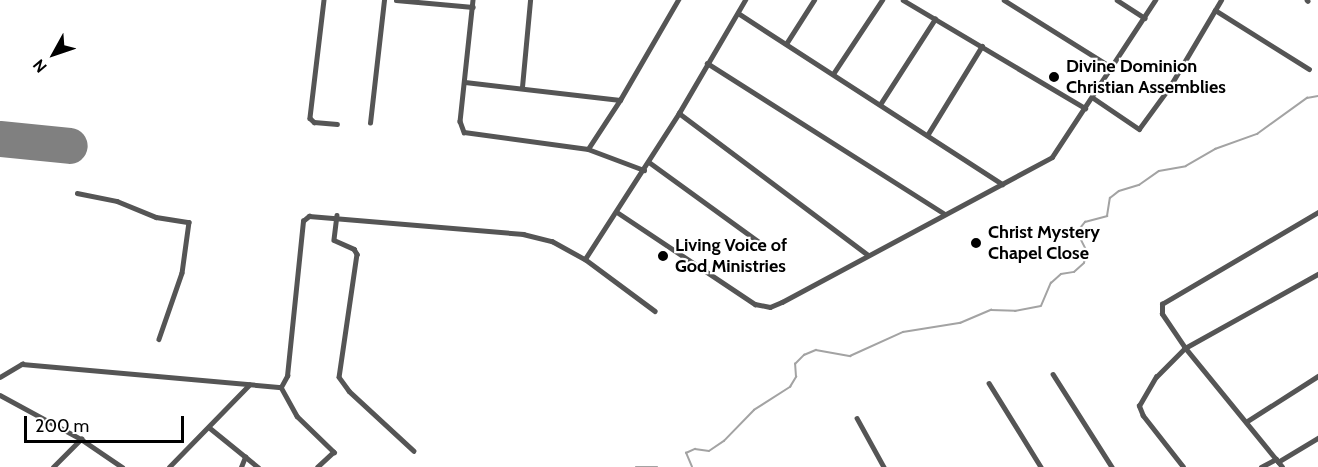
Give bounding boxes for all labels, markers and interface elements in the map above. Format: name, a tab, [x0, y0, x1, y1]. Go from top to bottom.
north arrow	[24, 24, 84, 84]
text: N	[29, 55, 51, 76]
place label: Divine Dominion Christian Assemblies	[1066, 56, 1226, 98]
marker: Divine Dominion Christian Assemblies	[1047, 70, 1061, 84]
place label: Christ Mystery Chapel Close	[988, 222, 1100, 264]
place label: Living Voice of God Ministries	[675, 235, 787, 278]
marker: Christ Mystery Chapel Close	[969, 236, 983, 250]
marker: Living Voice of God Ministries	[656, 249, 670, 263]
scale bar	[27, 404, 188, 442]
text: 200 m	[35, 415, 89, 437]

